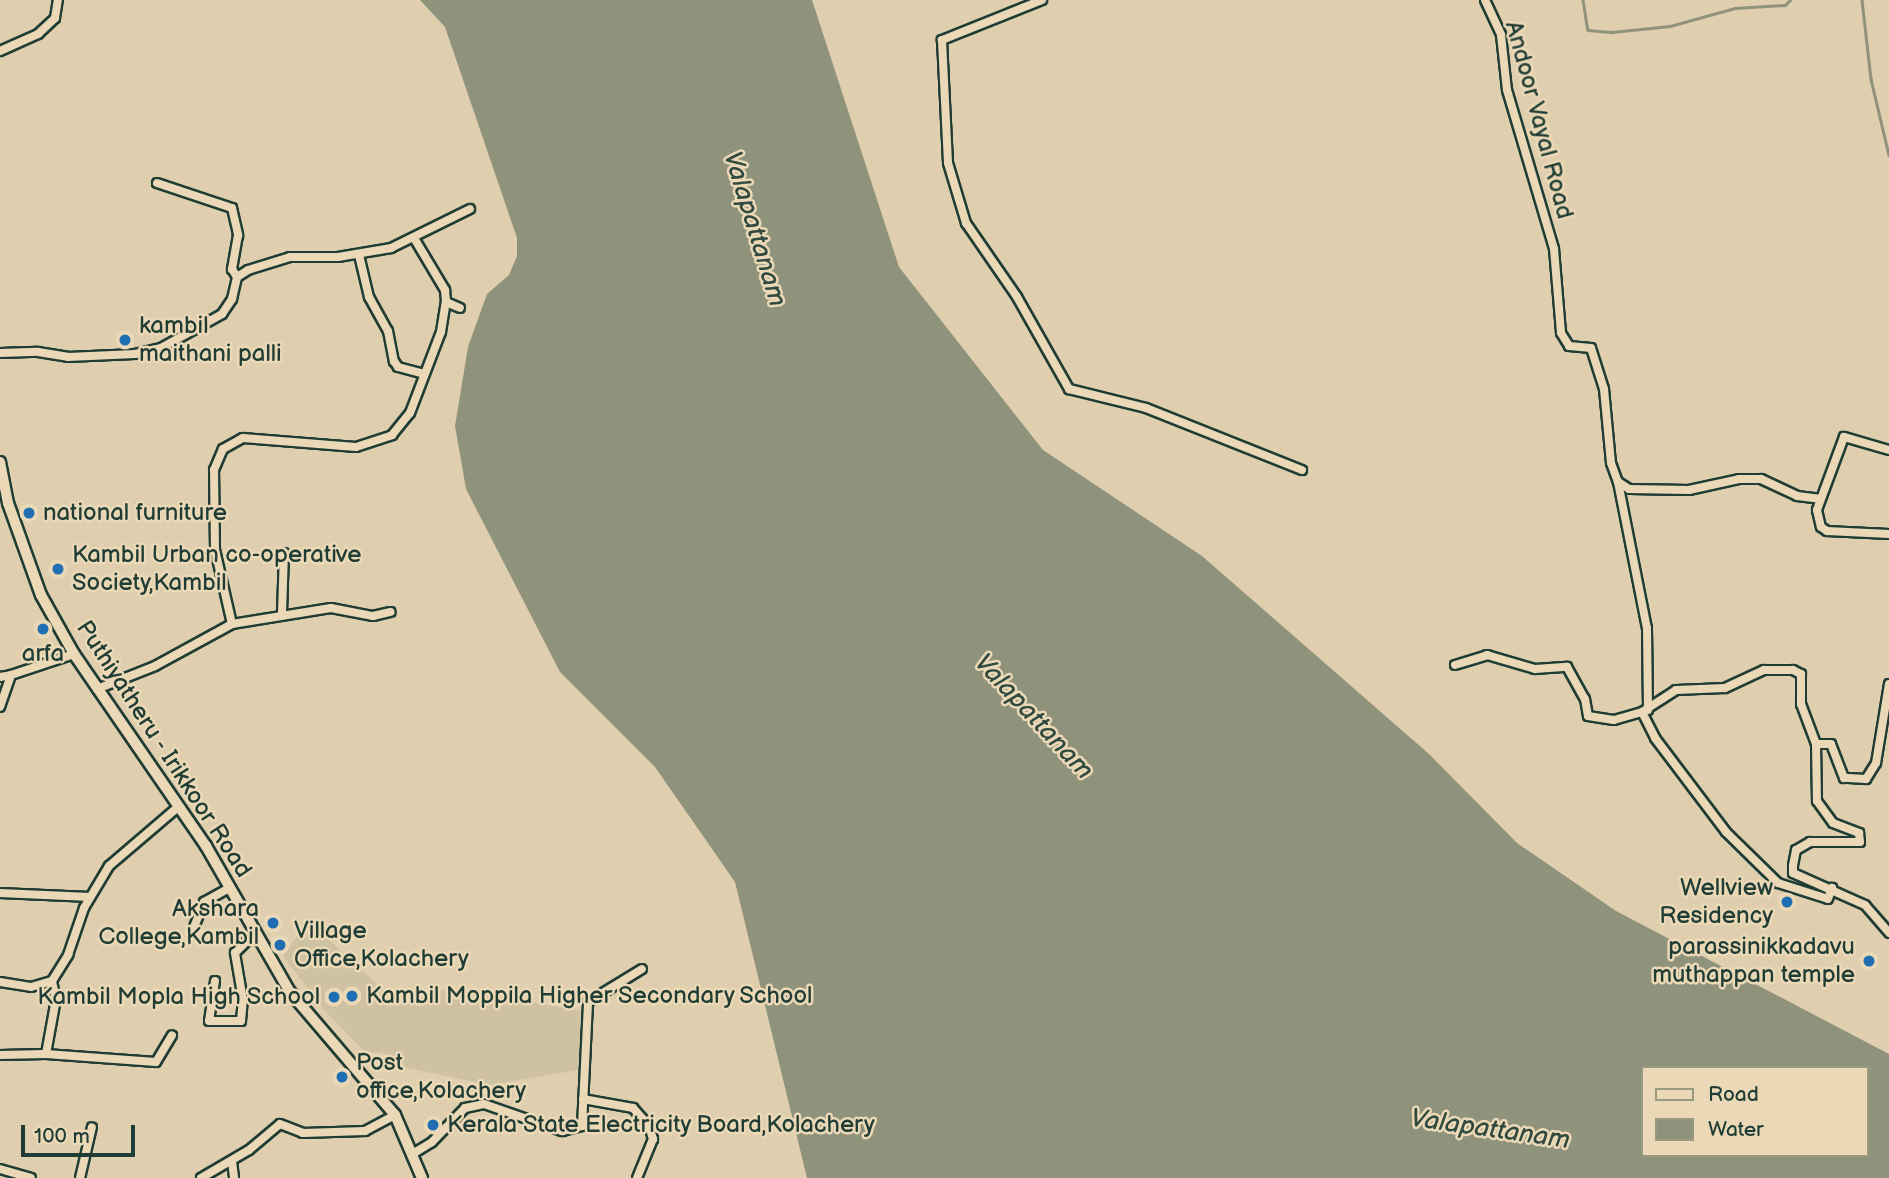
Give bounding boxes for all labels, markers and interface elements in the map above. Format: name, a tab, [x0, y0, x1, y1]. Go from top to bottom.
street label: Andoor Vayal Road	[1499, 17, 1579, 223]
water label: Valapattanam	[716, 148, 792, 310]
place label: kambil maithani palli	[139, 312, 282, 368]
marker: kambil maithani palli	[117, 332, 133, 348]
place label: national furniture	[43, 499, 227, 527]
marker: national furniture	[21, 505, 37, 521]
place label: Kambil Urban co-operative Society,Kambil	[72, 541, 362, 597]
marker: Kambil Urban co-operative Society,Kambil	[50, 561, 66, 577]
street label: Puthiyatheru - Irikkoor Road	[70, 614, 258, 884]
marker: arfa	[35, 621, 51, 637]
place label: arfa	[22, 640, 64, 668]
water label: Valapattanam	[967, 648, 1099, 786]
place label: Wellview Residency	[1659, 874, 1773, 930]
marker: Wellview Residency	[1779, 894, 1795, 910]
place label: Akshara College,Kambil	[98, 895, 259, 951]
marker: Akshara College,Kambil	[265, 915, 281, 931]
place label: Village Office,Kolachery	[294, 917, 469, 973]
place label: parassinikkadavu muthappan temple	[1652, 933, 1855, 989]
marker: Village Office,Kolachery	[272, 937, 288, 953]
marker: parassinikkadavu muthappan temple	[1861, 953, 1877, 969]
place label: Kambil Moppila Higher Secondary School	[366, 982, 815, 1010]
place label: Kambil Mopla High School	[37, 983, 320, 1011]
marker: Kambil Moppila Higher Secondary School	[344, 988, 360, 1004]
marker: Kambil Mopla High School	[326, 989, 342, 1005]
place label: Post office,Kolachery	[356, 1049, 526, 1105]
legend	[1640, 1066, 1868, 1157]
marker: Post office,Kolachery	[334, 1069, 350, 1085]
text: Road	[1708, 1082, 1759, 1107]
water label: Valapattanam	[1408, 1103, 1572, 1157]
place label: Kerala State Electricity Board,Kolachery	[447, 1111, 877, 1139]
scale bar	[24, 1112, 138, 1156]
marker: Kerala State Electricity Board,Kolachery	[425, 1117, 441, 1133]
text: Water	[1708, 1117, 1764, 1142]
text: 100 m	[34, 1124, 90, 1149]

